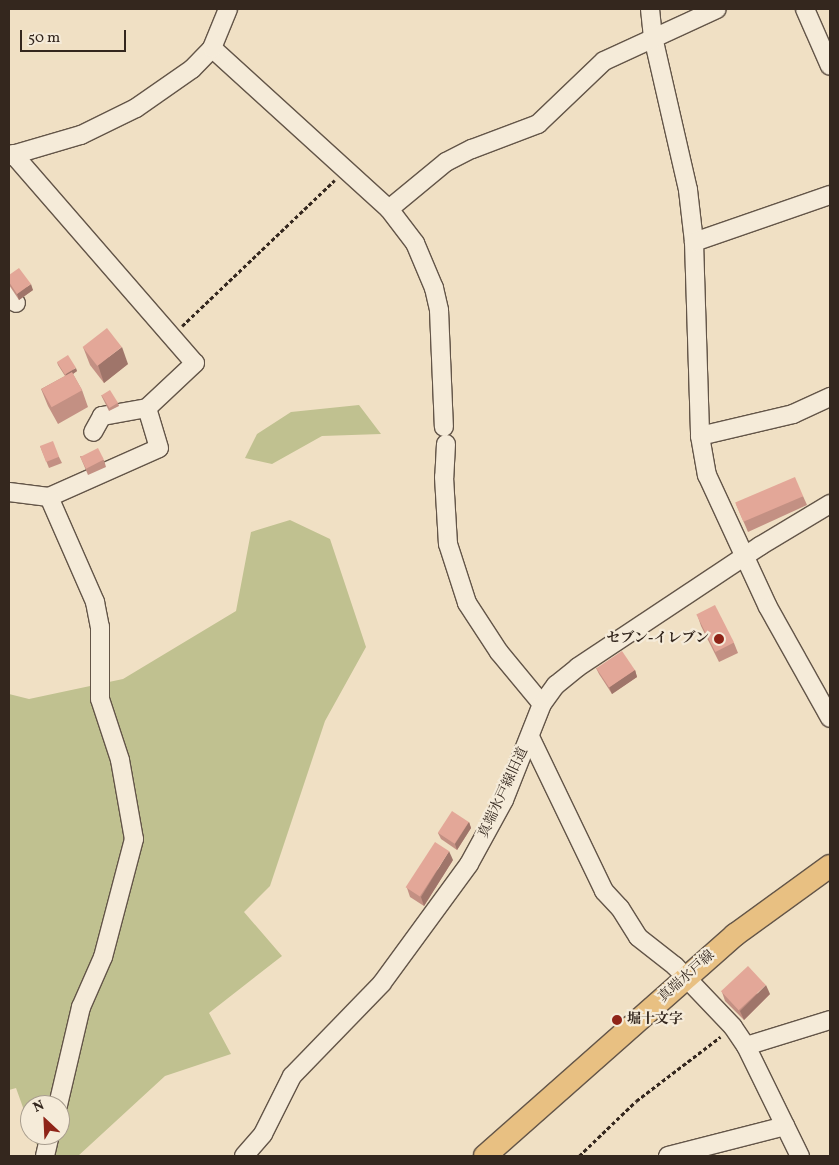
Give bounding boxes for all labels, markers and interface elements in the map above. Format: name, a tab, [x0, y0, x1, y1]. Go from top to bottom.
scale bar	[22, 20, 129, 52]
text: 50 m	[28, 28, 60, 49]
place label: セブン-イレブン	[605, 631, 709, 647]
marker: セブン-イレブン	[713, 633, 725, 645]
street label: 真端水戸線旧道	[476, 745, 532, 841]
street label: 真端水戸線	[655, 947, 719, 1007]
place label: 堀十文字	[627, 1012, 683, 1028]
marker: 堀十文字	[611, 1014, 623, 1026]
north arrow	[20, 1095, 70, 1145]
text: N	[30, 1096, 47, 1118]

